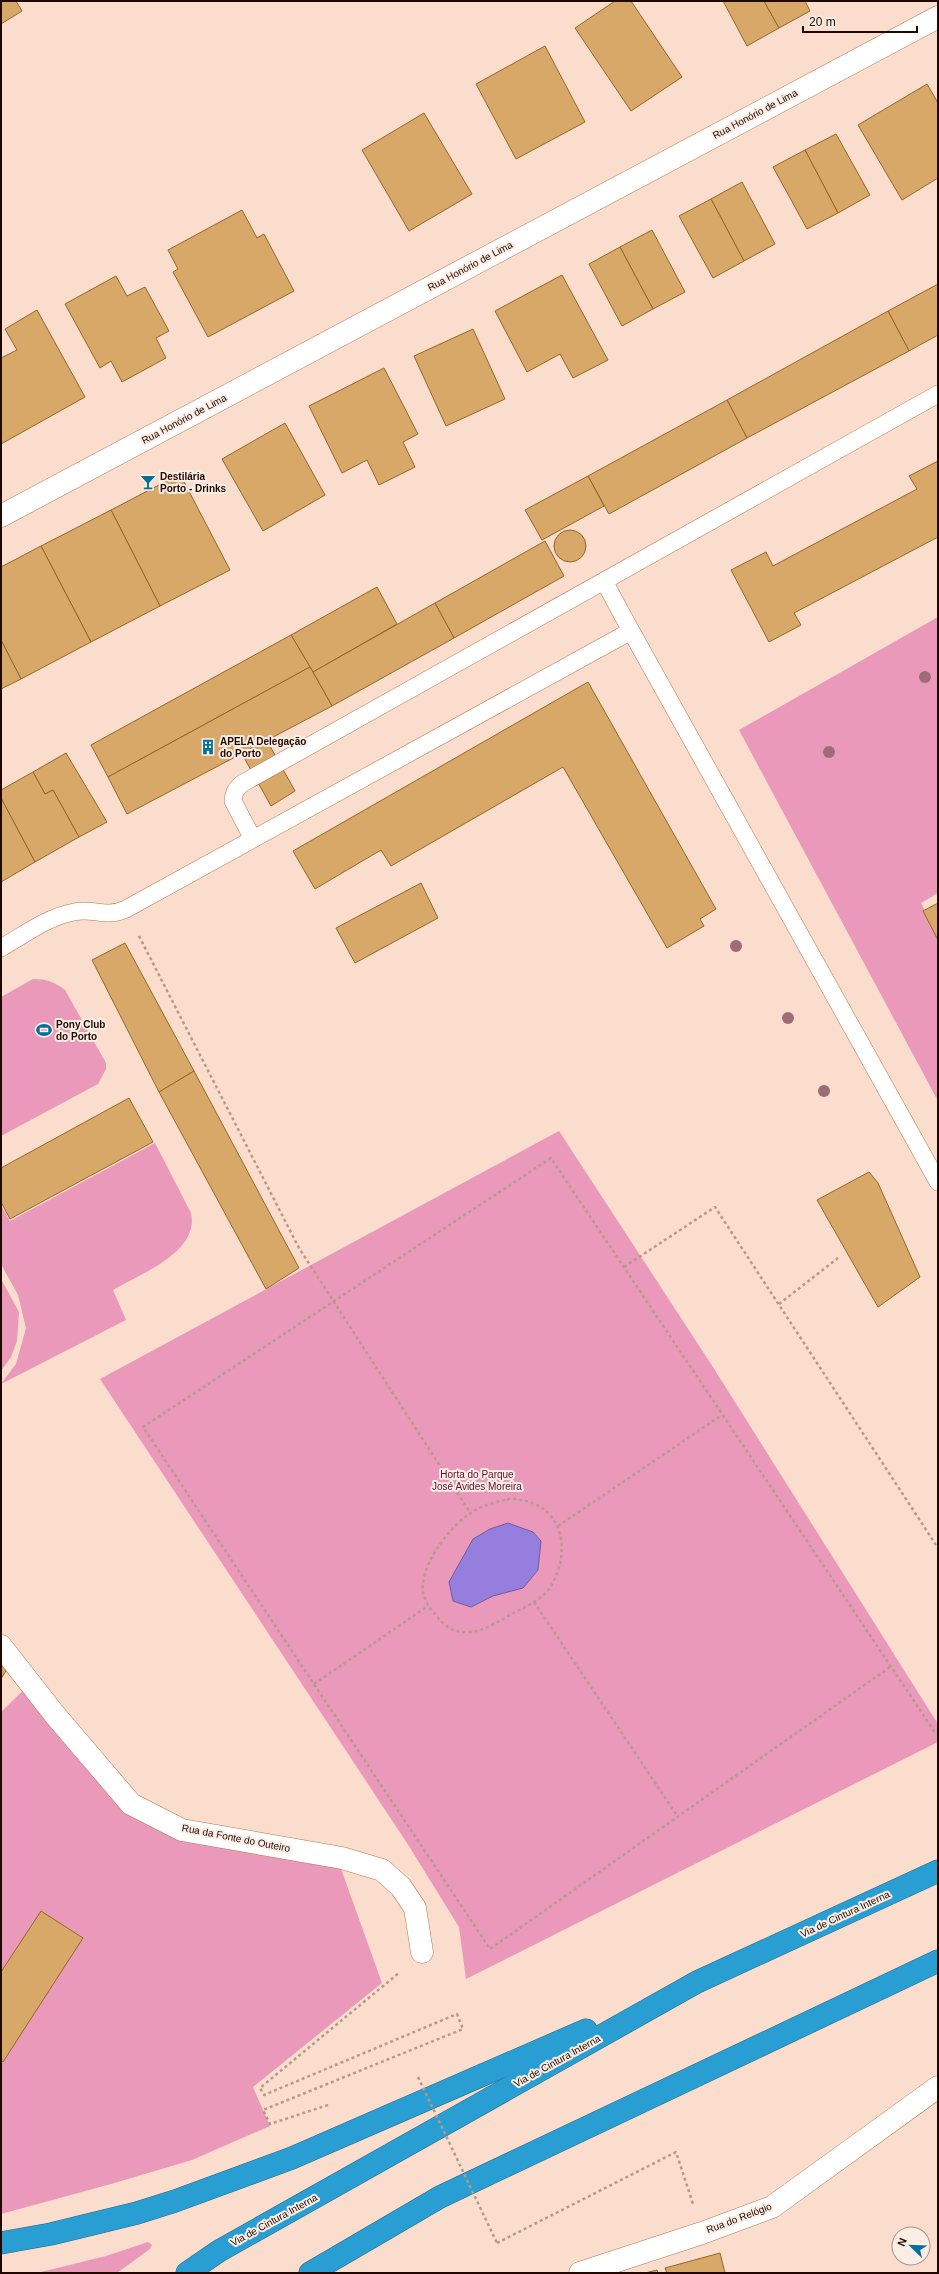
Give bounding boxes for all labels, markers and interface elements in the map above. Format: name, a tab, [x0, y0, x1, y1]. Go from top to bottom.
scale bar	[803, 8, 917, 34]
text: 20 m	[809, 15, 836, 29]
street label: Rua Honório de Lima	[711, 87, 800, 141]
street label: Rua Honório de Lima	[426, 239, 515, 293]
street label: Rua Honório de Lima	[140, 392, 229, 446]
place label: Destilária Porto - Drinks	[160, 471, 227, 494]
bar icon: Destilária Porto - Drinks	[139, 473, 157, 491]
place label: APELA Delegação do Porto	[220, 736, 306, 759]
building icon: APELA Delegação do Porto	[199, 738, 217, 756]
place label: Pony Club do Porto	[56, 1019, 105, 1042]
sports icon: Pony Club do Porto	[35, 1021, 53, 1039]
park label: Horta do Parque José Avides Moreira	[432, 1469, 522, 1492]
street label: Rua da Fonte do Outeiro	[181, 1822, 291, 1854]
street label: Via de Cintura Interna	[799, 1888, 892, 1940]
street label: Via de Cintura Interna	[512, 2032, 603, 2089]
street label: Via de Cintura Interna	[229, 2191, 320, 2248]
street label: Rua do Relógio	[705, 2200, 774, 2235]
north arrow	[891, 2226, 931, 2266]
text: N	[895, 2236, 909, 2248]

